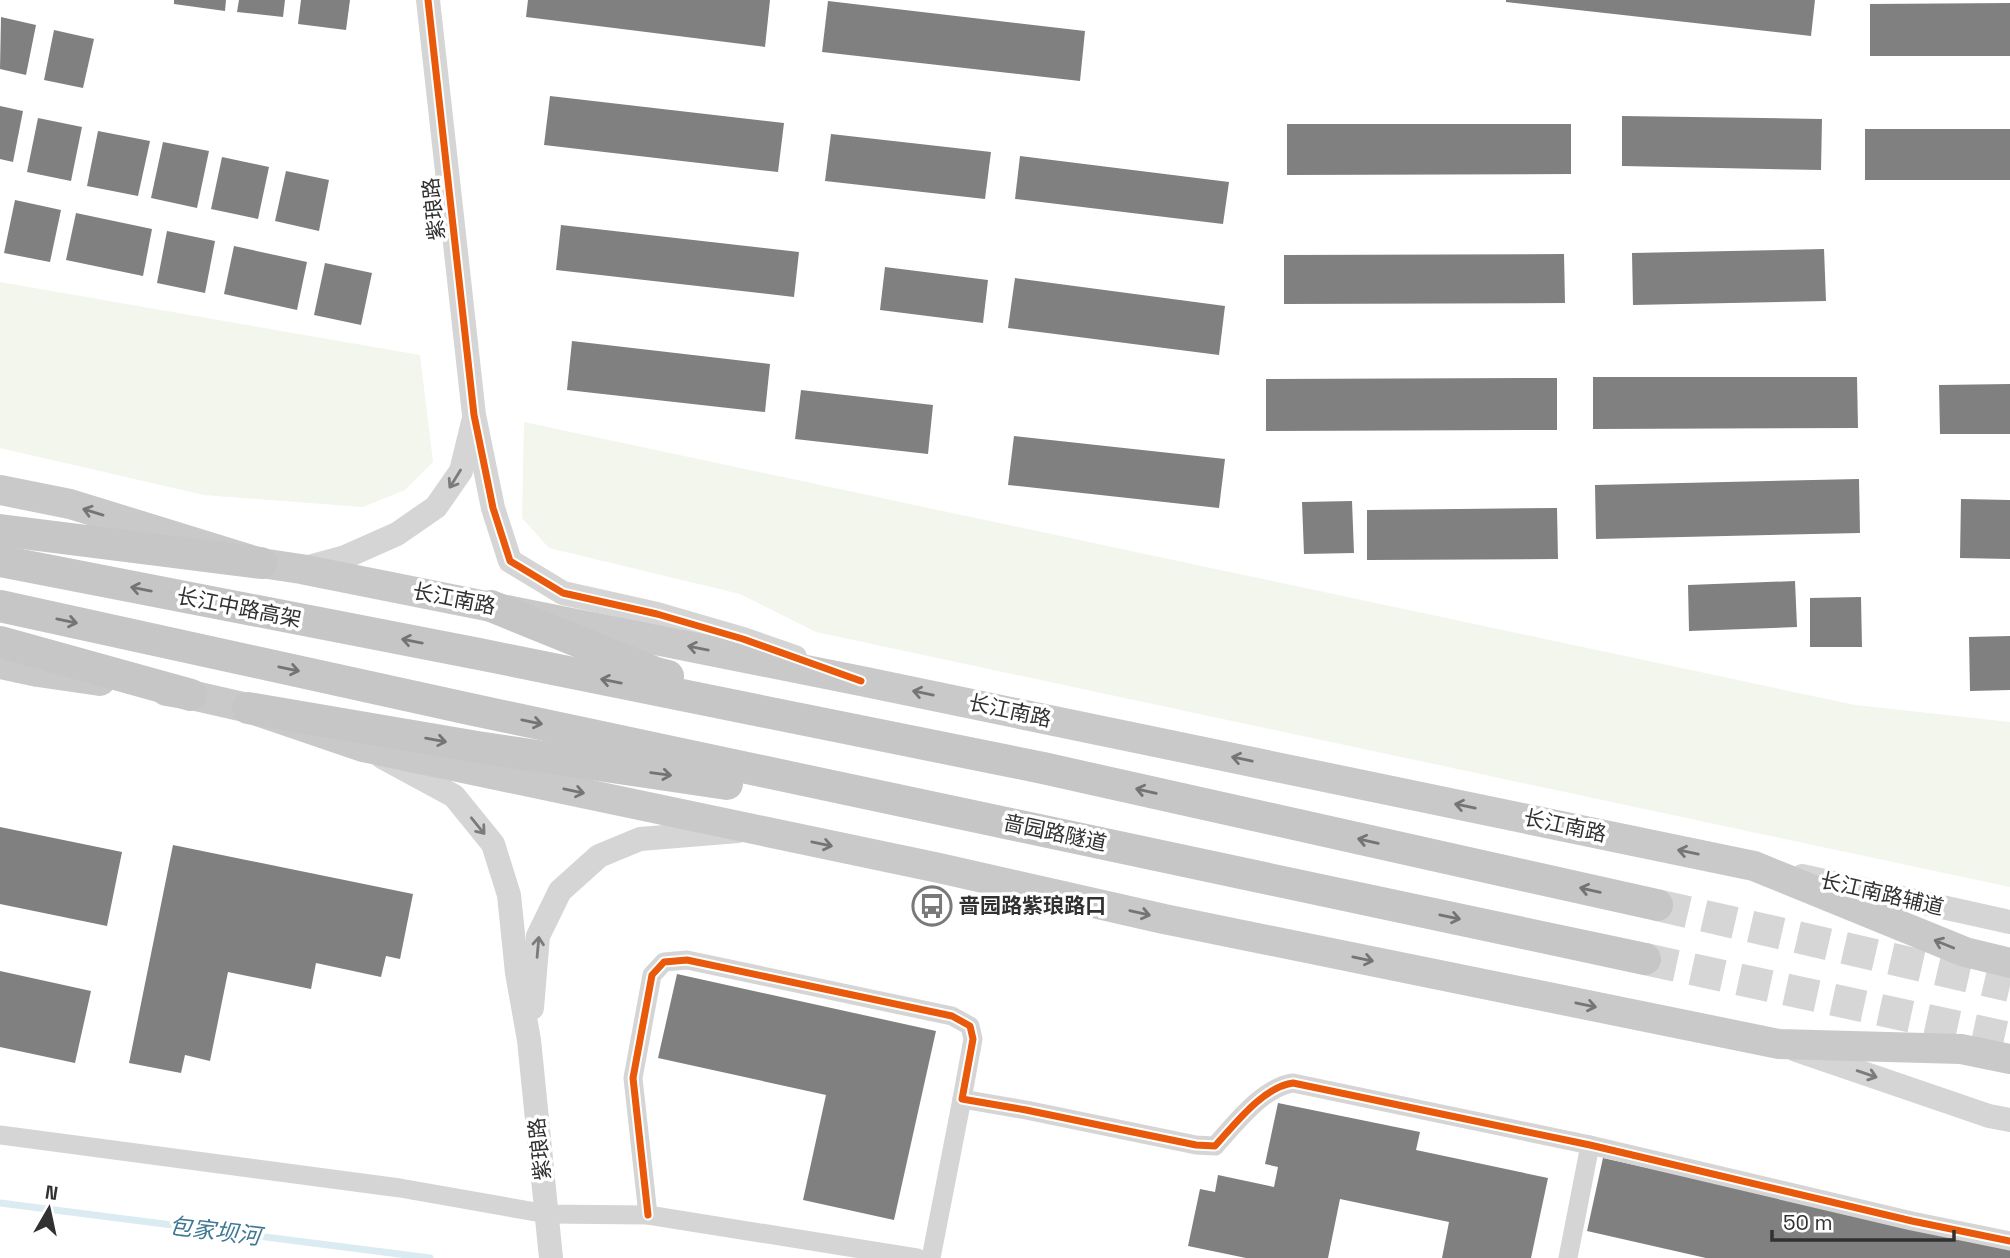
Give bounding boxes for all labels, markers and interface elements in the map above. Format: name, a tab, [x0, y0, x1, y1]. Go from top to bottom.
street label: 紫琅路	[417, 176, 450, 242]
one-way arrow	[447, 469, 461, 489]
one-way arrow	[83, 504, 105, 517]
street label: 长江南路	[410, 577, 498, 620]
one-way arrow	[130, 582, 153, 595]
street label: 长江中路高架	[175, 582, 304, 633]
one-way arrow	[55, 614, 78, 628]
one-way arrow	[401, 634, 424, 648]
one-way arrow	[687, 640, 710, 654]
one-way arrow	[277, 663, 300, 677]
one-way arrow	[600, 673, 623, 687]
one-way arrow	[912, 686, 935, 700]
street label: 长江南路	[966, 689, 1054, 732]
one-way arrow	[520, 716, 543, 729]
one-way arrow	[424, 734, 447, 747]
one-way arrow	[1231, 752, 1254, 766]
one-way arrow	[649, 767, 672, 780]
one-way arrow	[1135, 784, 1158, 797]
one-way arrow	[562, 785, 585, 799]
one-way arrow	[1454, 798, 1477, 812]
street label: 长江南路	[1521, 804, 1609, 847]
street label: 啬园路隧道	[1001, 808, 1109, 857]
one-way arrow	[470, 816, 486, 834]
one-way arrow	[1357, 833, 1380, 847]
one-way arrow	[810, 837, 833, 851]
one-way arrow	[1677, 844, 1700, 858]
street label: 长江南路辅道	[1818, 866, 1947, 921]
one-way arrow	[1579, 883, 1602, 897]
bus stop icon: 啬园路紫琅路口	[911, 885, 953, 927]
place label: 啬园路紫琅路口	[959, 892, 1106, 919]
one-way arrow	[1128, 907, 1151, 921]
one-way arrow	[1438, 911, 1461, 925]
one-way arrow	[531, 937, 544, 959]
one-way arrow	[1934, 937, 1956, 950]
one-way arrow	[1351, 953, 1374, 967]
one-way arrow	[1574, 998, 1597, 1012]
one-way arrow	[1855, 1069, 1877, 1081]
street label: 紫琅路	[523, 1116, 556, 1182]
north arrow	[14, 1174, 84, 1244]
text: N	[43, 1179, 60, 1206]
scale bar	[1772, 1198, 1954, 1242]
text: 50 m	[1783, 1209, 1833, 1236]
water label: 包家坝河	[168, 1211, 266, 1252]

